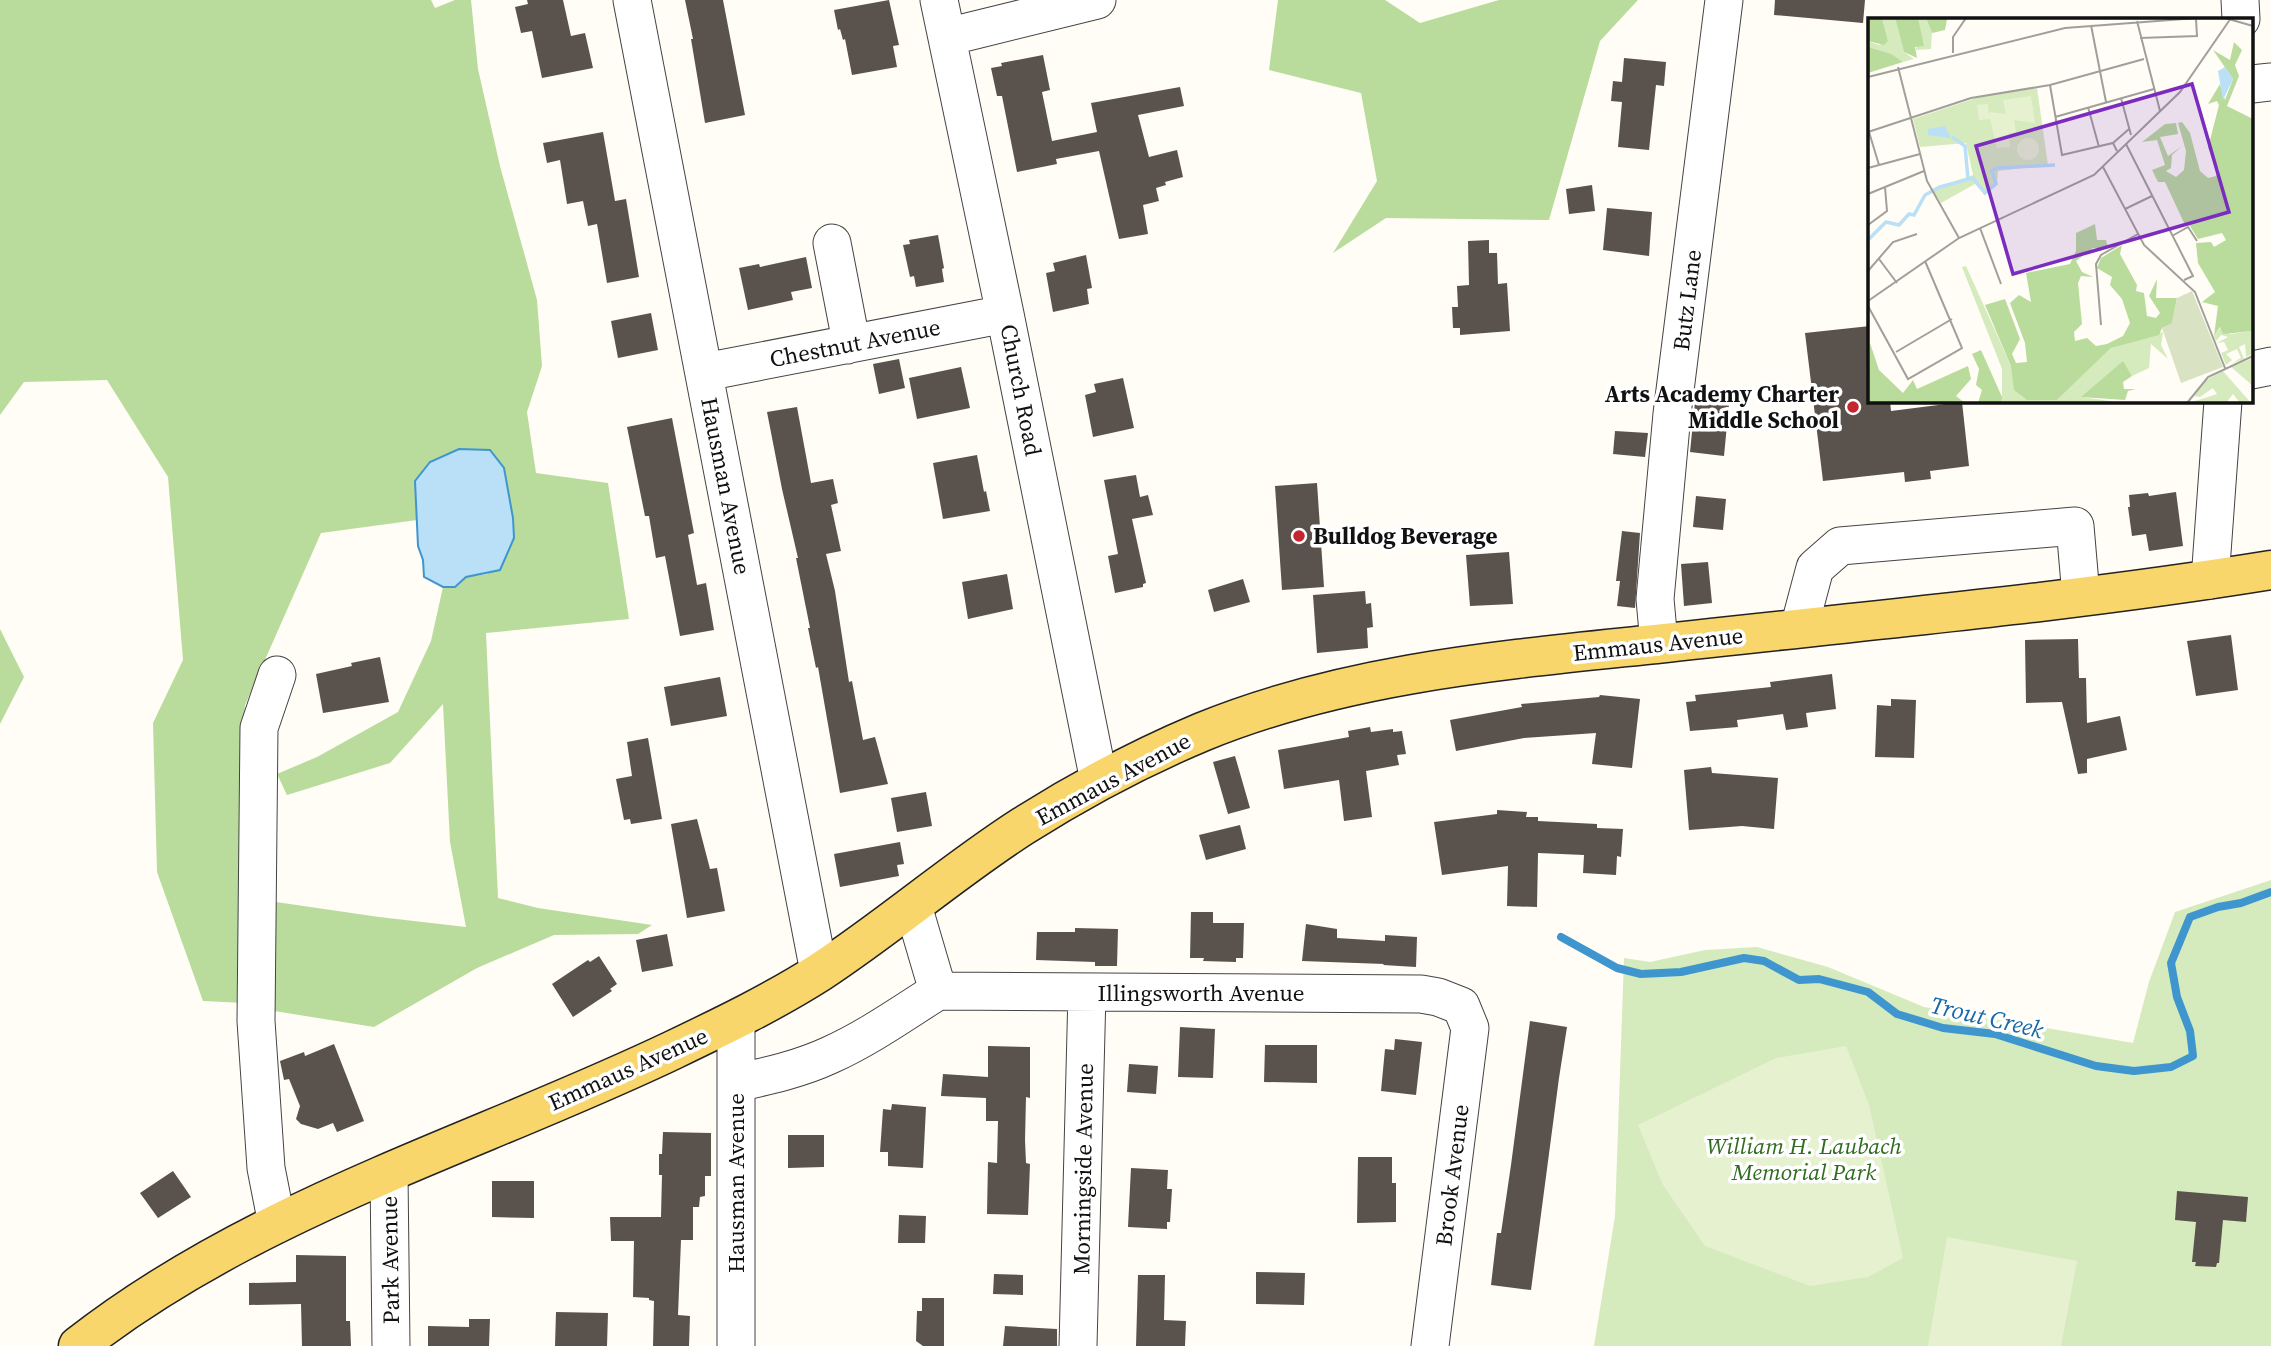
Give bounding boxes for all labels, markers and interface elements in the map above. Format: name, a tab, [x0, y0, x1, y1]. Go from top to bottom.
inset map	[1868, 18, 2254, 402]
street label: Butz Lane	[1665, 248, 1709, 352]
street label: Chestnut Avenue	[767, 311, 943, 375]
street label: Church Road	[993, 321, 1049, 459]
place label: Arts Academy Charter Middle School	[1605, 378, 1839, 436]
street label: Hausman Avenue	[693, 395, 759, 577]
marker: Arts Academy Charter Middle School	[1845, 399, 1861, 415]
place label: Bulldog Beverage	[1313, 520, 1497, 552]
marker: Bulldog Beverage	[1291, 528, 1307, 544]
street label: Emmaus Avenue	[1571, 619, 1745, 669]
street label: Emmaus Avenue	[1030, 725, 1196, 833]
street label: Illingsworth Avenue	[1098, 977, 1305, 1009]
water label: Trout Creek	[1927, 988, 2047, 1046]
street label: Emmaus Avenue	[543, 1020, 713, 1118]
street label: Morningside Avenue	[1065, 1063, 1101, 1275]
street label: Hausman Avenue	[720, 1093, 752, 1273]
street label: Brook Avenue	[1427, 1102, 1477, 1248]
park label: William H. Laubach Memorial Park	[1706, 1130, 1902, 1188]
street label: Park Avenue	[373, 1196, 407, 1324]

